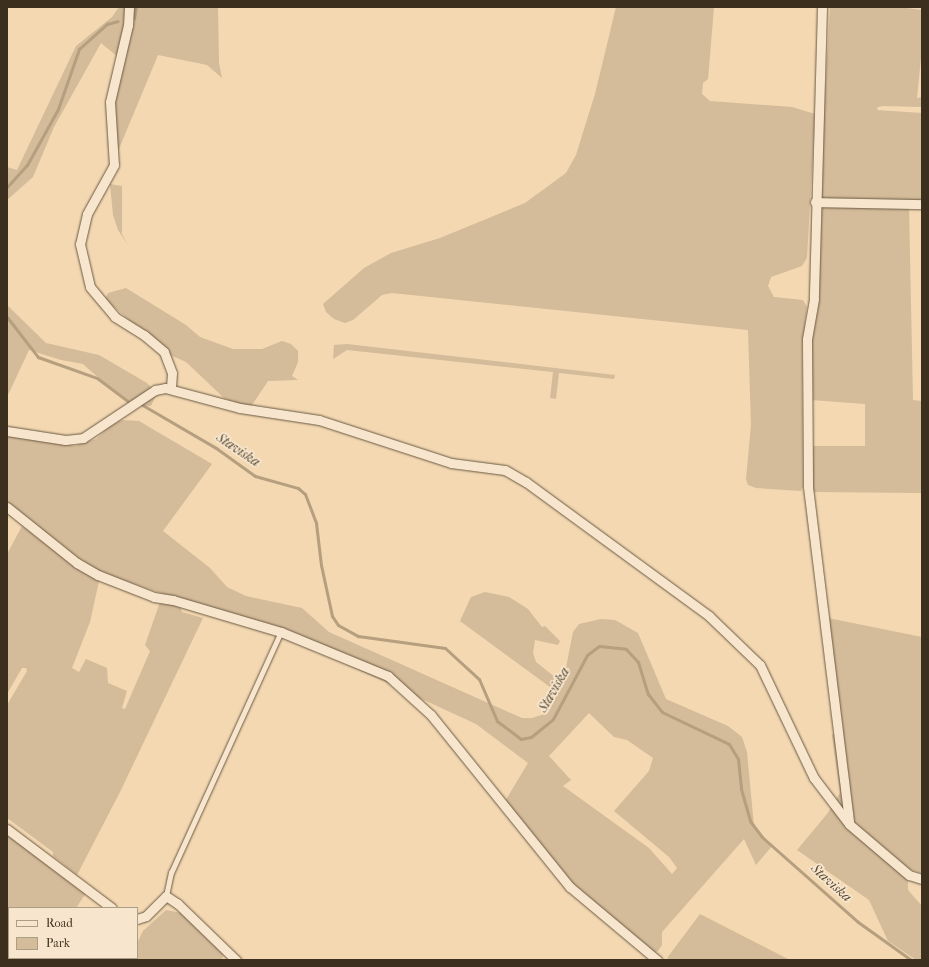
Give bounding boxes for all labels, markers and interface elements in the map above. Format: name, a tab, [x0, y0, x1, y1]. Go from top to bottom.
water label: Staviska	[213, 429, 263, 471]
water label: Staviska	[534, 665, 574, 715]
water label: Staviska	[807, 860, 855, 906]
legend	[8, 907, 138, 959]
text: Road	[46, 916, 73, 930]
text: Park	[46, 936, 70, 950]

